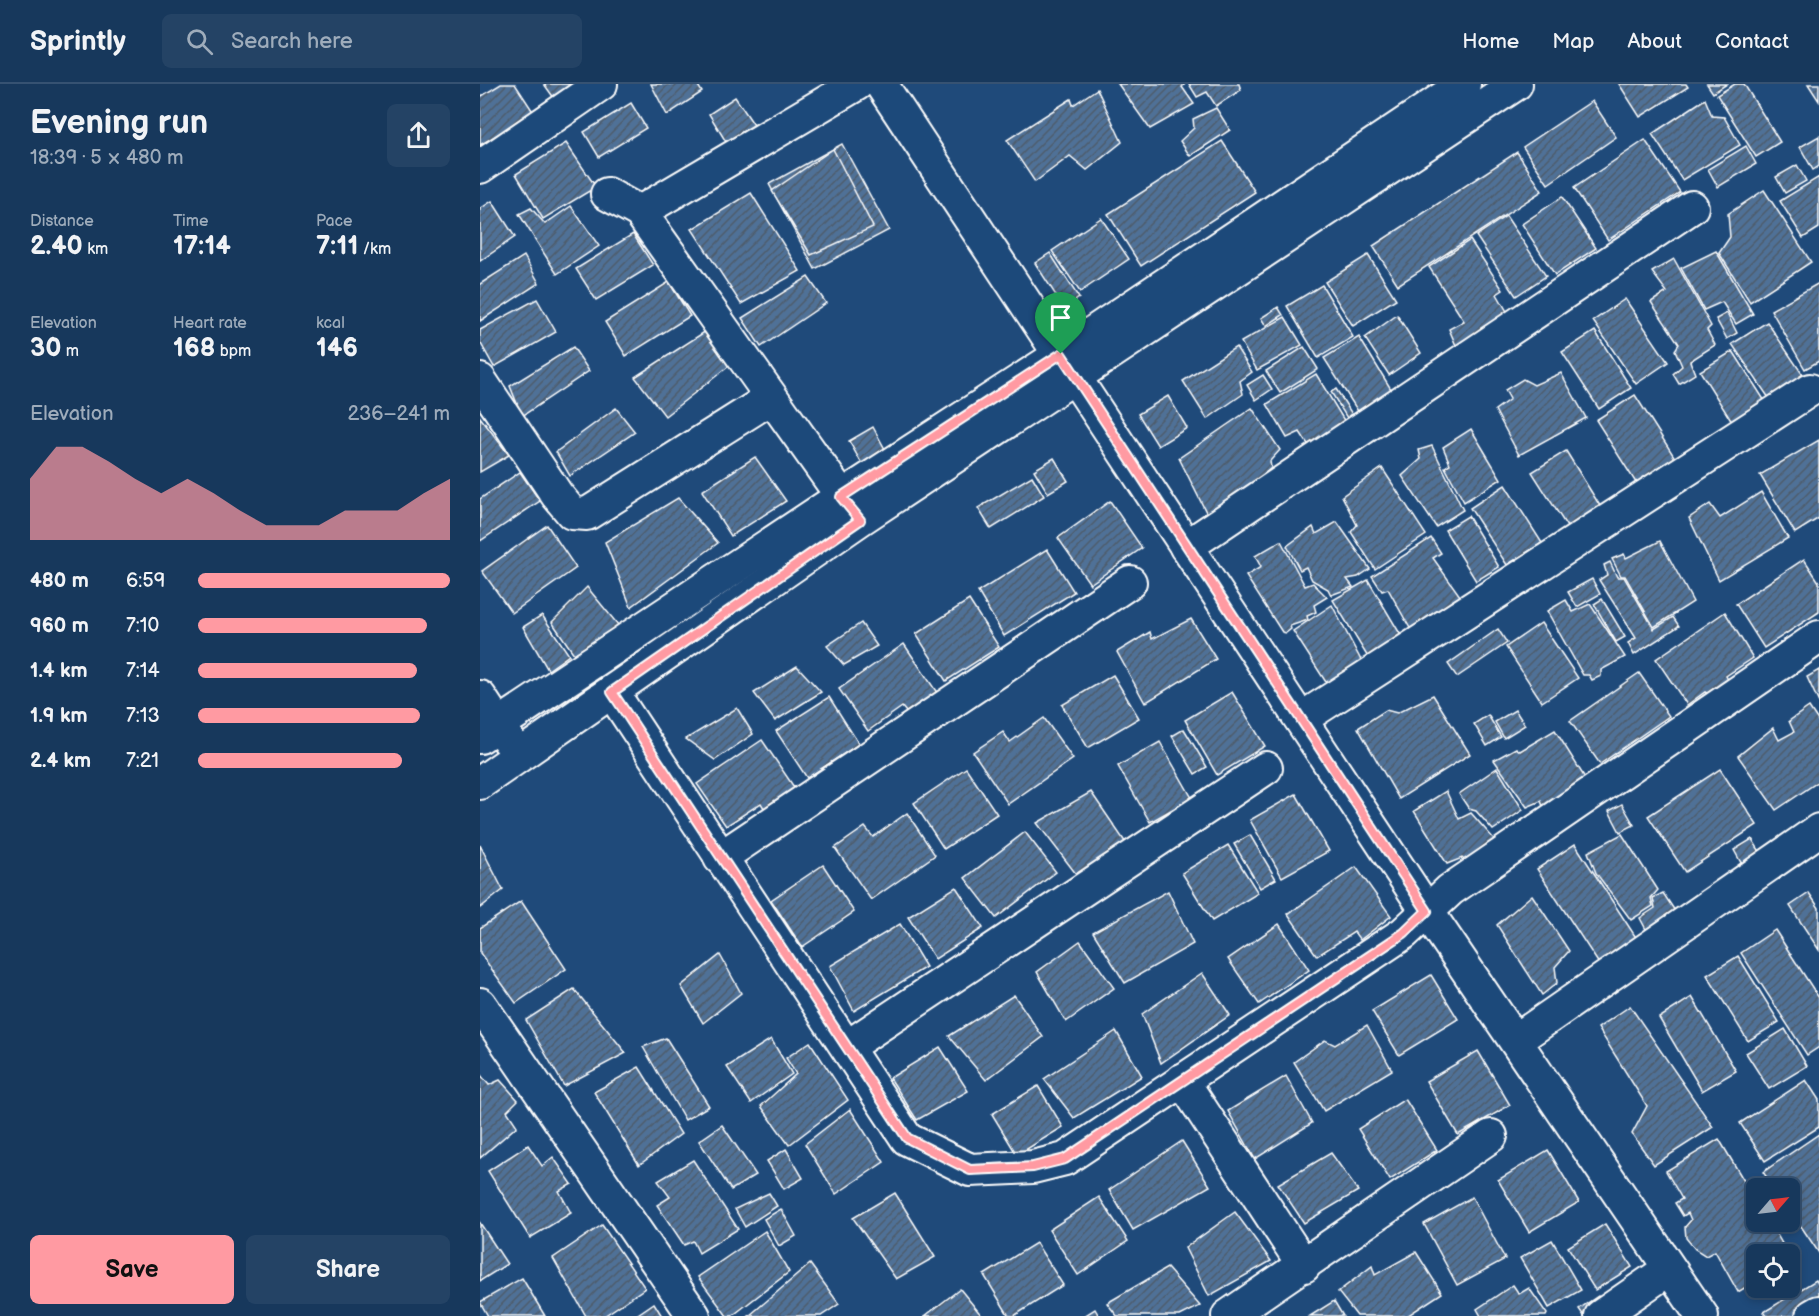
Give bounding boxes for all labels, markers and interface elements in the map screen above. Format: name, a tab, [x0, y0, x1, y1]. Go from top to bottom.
search box	[162, 14, 582, 68]
text: Sprintly	[30, 25, 126, 58]
icon: search	[183, 25, 216, 58]
text: Search here	[231, 28, 353, 55]
text: Home	[1462, 29, 1519, 54]
text: Map	[1552, 29, 1594, 54]
text: About	[1627, 29, 1682, 54]
text: Contact	[1715, 29, 1789, 54]
text: Evening run	[30, 103, 208, 143]
button: share	[387, 104, 450, 167]
text: 18:39 · 5 × 480 m	[30, 146, 183, 170]
text: Distance	[30, 212, 94, 231]
text: Time	[173, 212, 208, 231]
text: Pace	[316, 212, 352, 231]
text: 2.40	[30, 231, 83, 262]
text: 17:14	[173, 231, 231, 262]
text: 7:11	[316, 231, 358, 262]
text: km	[83, 240, 108, 259]
text: /km	[358, 240, 391, 259]
pin	[1035, 292, 1086, 354]
icon: arrive	[1044, 301, 1077, 334]
text: Elevation	[30, 314, 97, 333]
text: Heart rate	[173, 314, 247, 333]
text: kcal	[316, 314, 345, 333]
text: 30	[30, 333, 61, 364]
text: 168	[173, 333, 215, 364]
text: 146	[316, 333, 358, 364]
text: m	[61, 342, 79, 361]
text: bpm	[215, 342, 251, 361]
text: Elevation	[30, 402, 113, 426]
text: 236–241 m	[348, 402, 450, 426]
text: 480 m	[30, 569, 89, 593]
text: 6:59	[126, 569, 165, 593]
text: 960 m	[30, 614, 89, 638]
text: 7:10	[126, 614, 159, 638]
text: 1.4 km	[30, 659, 88, 683]
text: 7:14	[126, 659, 160, 683]
text: 1.9 km	[30, 704, 87, 728]
text: 7:13	[126, 704, 160, 728]
text: 2.4 km	[30, 749, 91, 773]
text: 7:21	[126, 749, 159, 773]
north arrow	[1746, 1178, 1800, 1232]
map controls	[1746, 1178, 1800, 1298]
button: Save	[30, 1235, 234, 1304]
button: Share	[246, 1235, 450, 1304]
button: locate	[1746, 1244, 1800, 1298]

